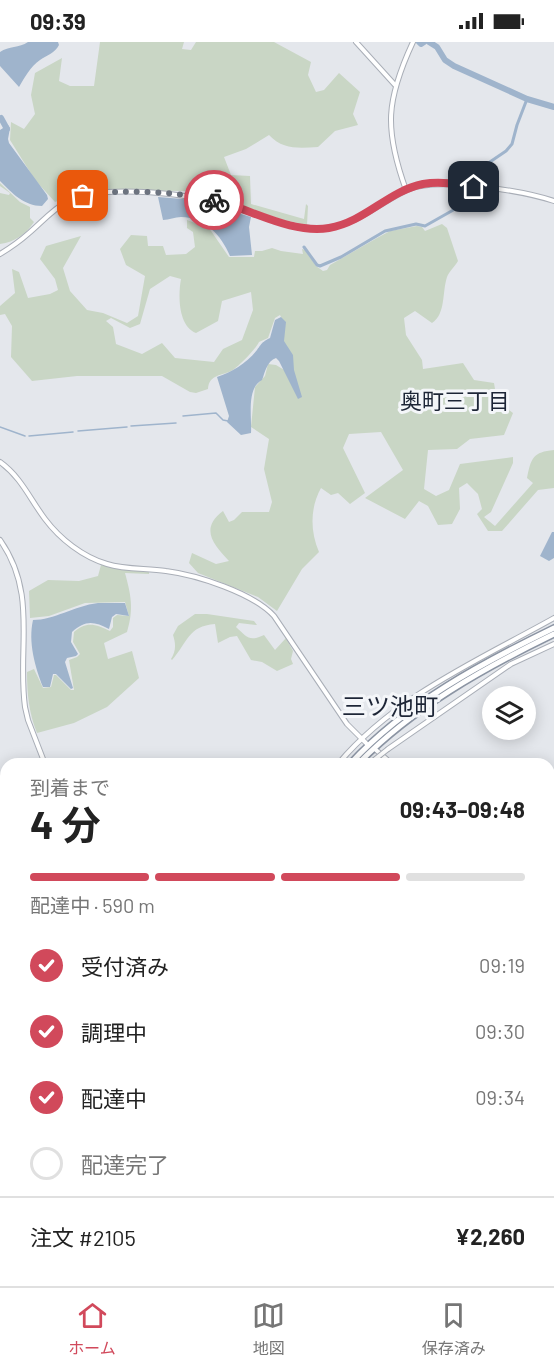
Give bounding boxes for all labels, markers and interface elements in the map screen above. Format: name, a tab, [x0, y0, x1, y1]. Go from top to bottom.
text: 09:39	[30, 8, 86, 34]
pin	[448, 161, 499, 212]
pin	[57, 170, 108, 221]
courier	[184, 170, 244, 230]
icon: home	[457, 170, 490, 203]
icon: bag	[66, 179, 99, 212]
icon: bike	[198, 184, 231, 217]
district label: 奥町三丁目	[400, 387, 510, 413]
map controls	[482, 686, 536, 740]
button: layers	[482, 686, 536, 740]
district label: 三ツ池町	[342, 691, 438, 720]
text: 到着まで	[30, 775, 110, 799]
text: 09:43–09:48	[400, 796, 525, 822]
text: 4 分	[30, 800, 100, 847]
text: 配達中 · 590 m	[30, 893, 155, 917]
icon: check	[30, 949, 63, 982]
text: 受付済み	[81, 953, 169, 979]
text: 09:19	[479, 953, 525, 977]
icon: check	[30, 1015, 63, 1048]
text: 調理中	[81, 1019, 147, 1045]
text: 09:30	[475, 1019, 525, 1043]
icon: check	[30, 1081, 63, 1114]
text: 配達中	[81, 1085, 147, 1111]
text: 09:34	[475, 1085, 525, 1109]
text: 配達完了	[81, 1151, 169, 1177]
text: ¥2,260	[455, 1223, 525, 1249]
text: 注文 #2105	[30, 1224, 136, 1250]
tab: ホーム	[68, 1299, 116, 1359]
tab: 地図	[252, 1299, 285, 1359]
tab: 保存済み	[422, 1299, 486, 1359]

